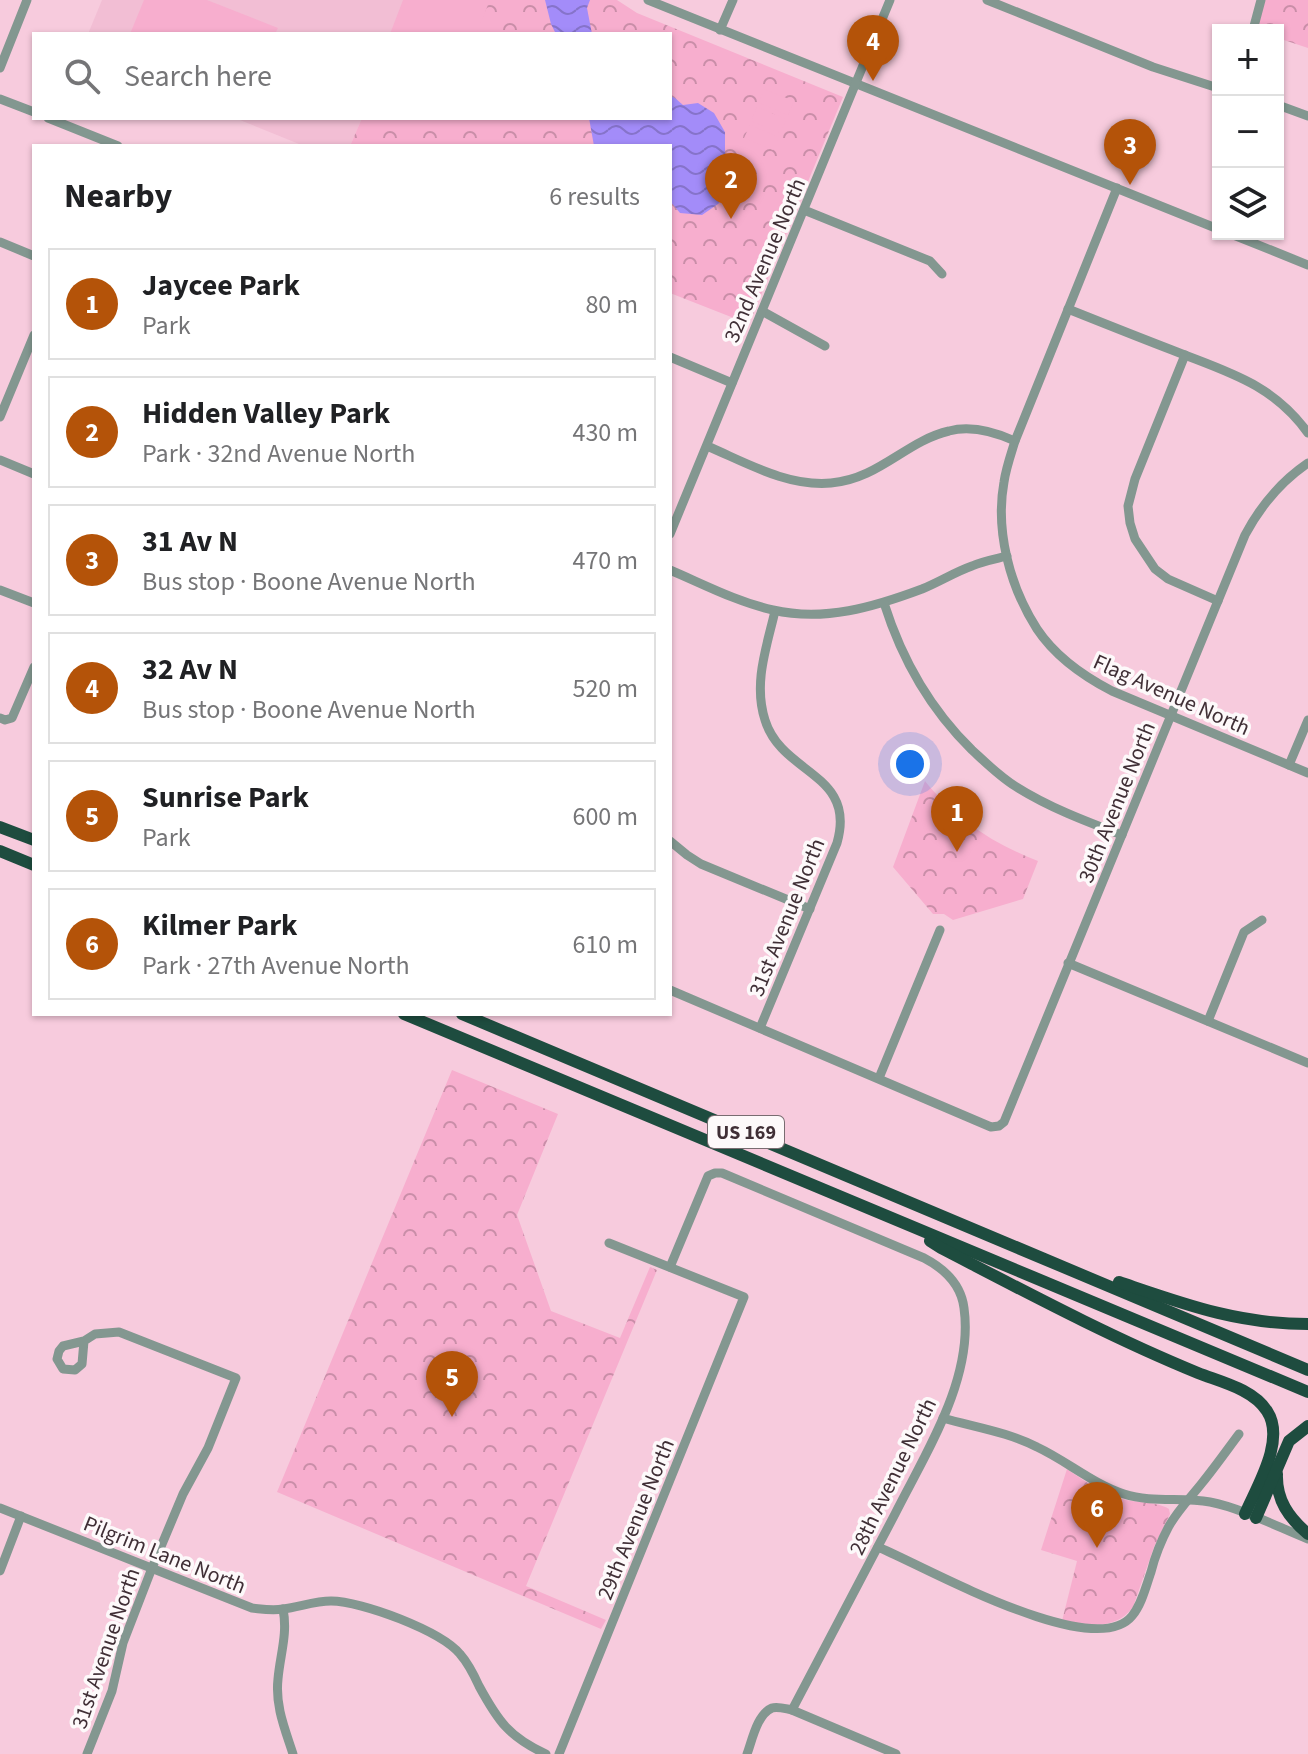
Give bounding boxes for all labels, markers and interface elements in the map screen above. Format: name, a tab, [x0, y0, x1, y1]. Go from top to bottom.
pin: 4	[847, 15, 899, 81]
map controls	[1212, 24, 1284, 240]
button: +	[1212, 24, 1284, 96]
search box	[32, 32, 672, 120]
icon: search	[60, 54, 104, 98]
text: Search here	[124, 55, 272, 98]
button: −	[1212, 96, 1284, 168]
pin: 3	[1104, 119, 1156, 185]
pin: 2	[705, 153, 757, 219]
button: layers	[1212, 168, 1284, 240]
text: Nearby	[64, 172, 172, 221]
street label: 32nd Avenue North	[717, 174, 811, 346]
text: 6 results	[549, 178, 640, 215]
text: Jaycee Park	[142, 264, 300, 307]
text: 1	[85, 286, 99, 323]
text: 80 m	[585, 286, 638, 323]
text: Park	[142, 307, 191, 344]
text: Hidden Valley Park	[142, 392, 390, 435]
text: 2	[85, 414, 99, 451]
text: 430 m	[572, 414, 638, 451]
text: Park · 32nd Avenue North	[142, 435, 415, 472]
text: 31 Av N	[142, 520, 238, 563]
text: 3	[85, 542, 99, 579]
text: 470 m	[572, 542, 638, 579]
text: Bus stop · Boone Avenue North	[142, 563, 476, 600]
street label: Flag Avenue North	[1088, 646, 1255, 744]
text: 32 Av N	[142, 648, 238, 691]
text: 4	[85, 670, 99, 707]
text: 520 m	[572, 670, 638, 707]
text: Bus stop · Boone Avenue North	[142, 691, 476, 728]
street label: 30th Avenue North	[1070, 717, 1164, 888]
your location	[890, 744, 930, 784]
text: Sunrise Park	[142, 776, 309, 819]
pin: 1	[931, 786, 983, 852]
text: 5	[85, 798, 99, 835]
text: 600 m	[572, 798, 638, 835]
text: Park	[142, 819, 191, 856]
street label: 31st Avenue North	[741, 834, 833, 1001]
text: Kilmer Park	[142, 904, 298, 947]
text: 6	[85, 926, 99, 963]
text: 610 m	[572, 926, 638, 963]
text: Park · 27th Avenue North	[142, 947, 410, 984]
road number: US 169	[708, 1116, 784, 1148]
pin: 5	[426, 1351, 478, 1417]
street label: 28th Avenue North	[841, 1393, 945, 1560]
street label: 29th Avenue North	[589, 1434, 683, 1605]
pin: 6	[1071, 1482, 1123, 1548]
street label: Pilgrim Lane North	[79, 1508, 251, 1602]
street label: 31st Avenue North	[63, 1564, 148, 1733]

